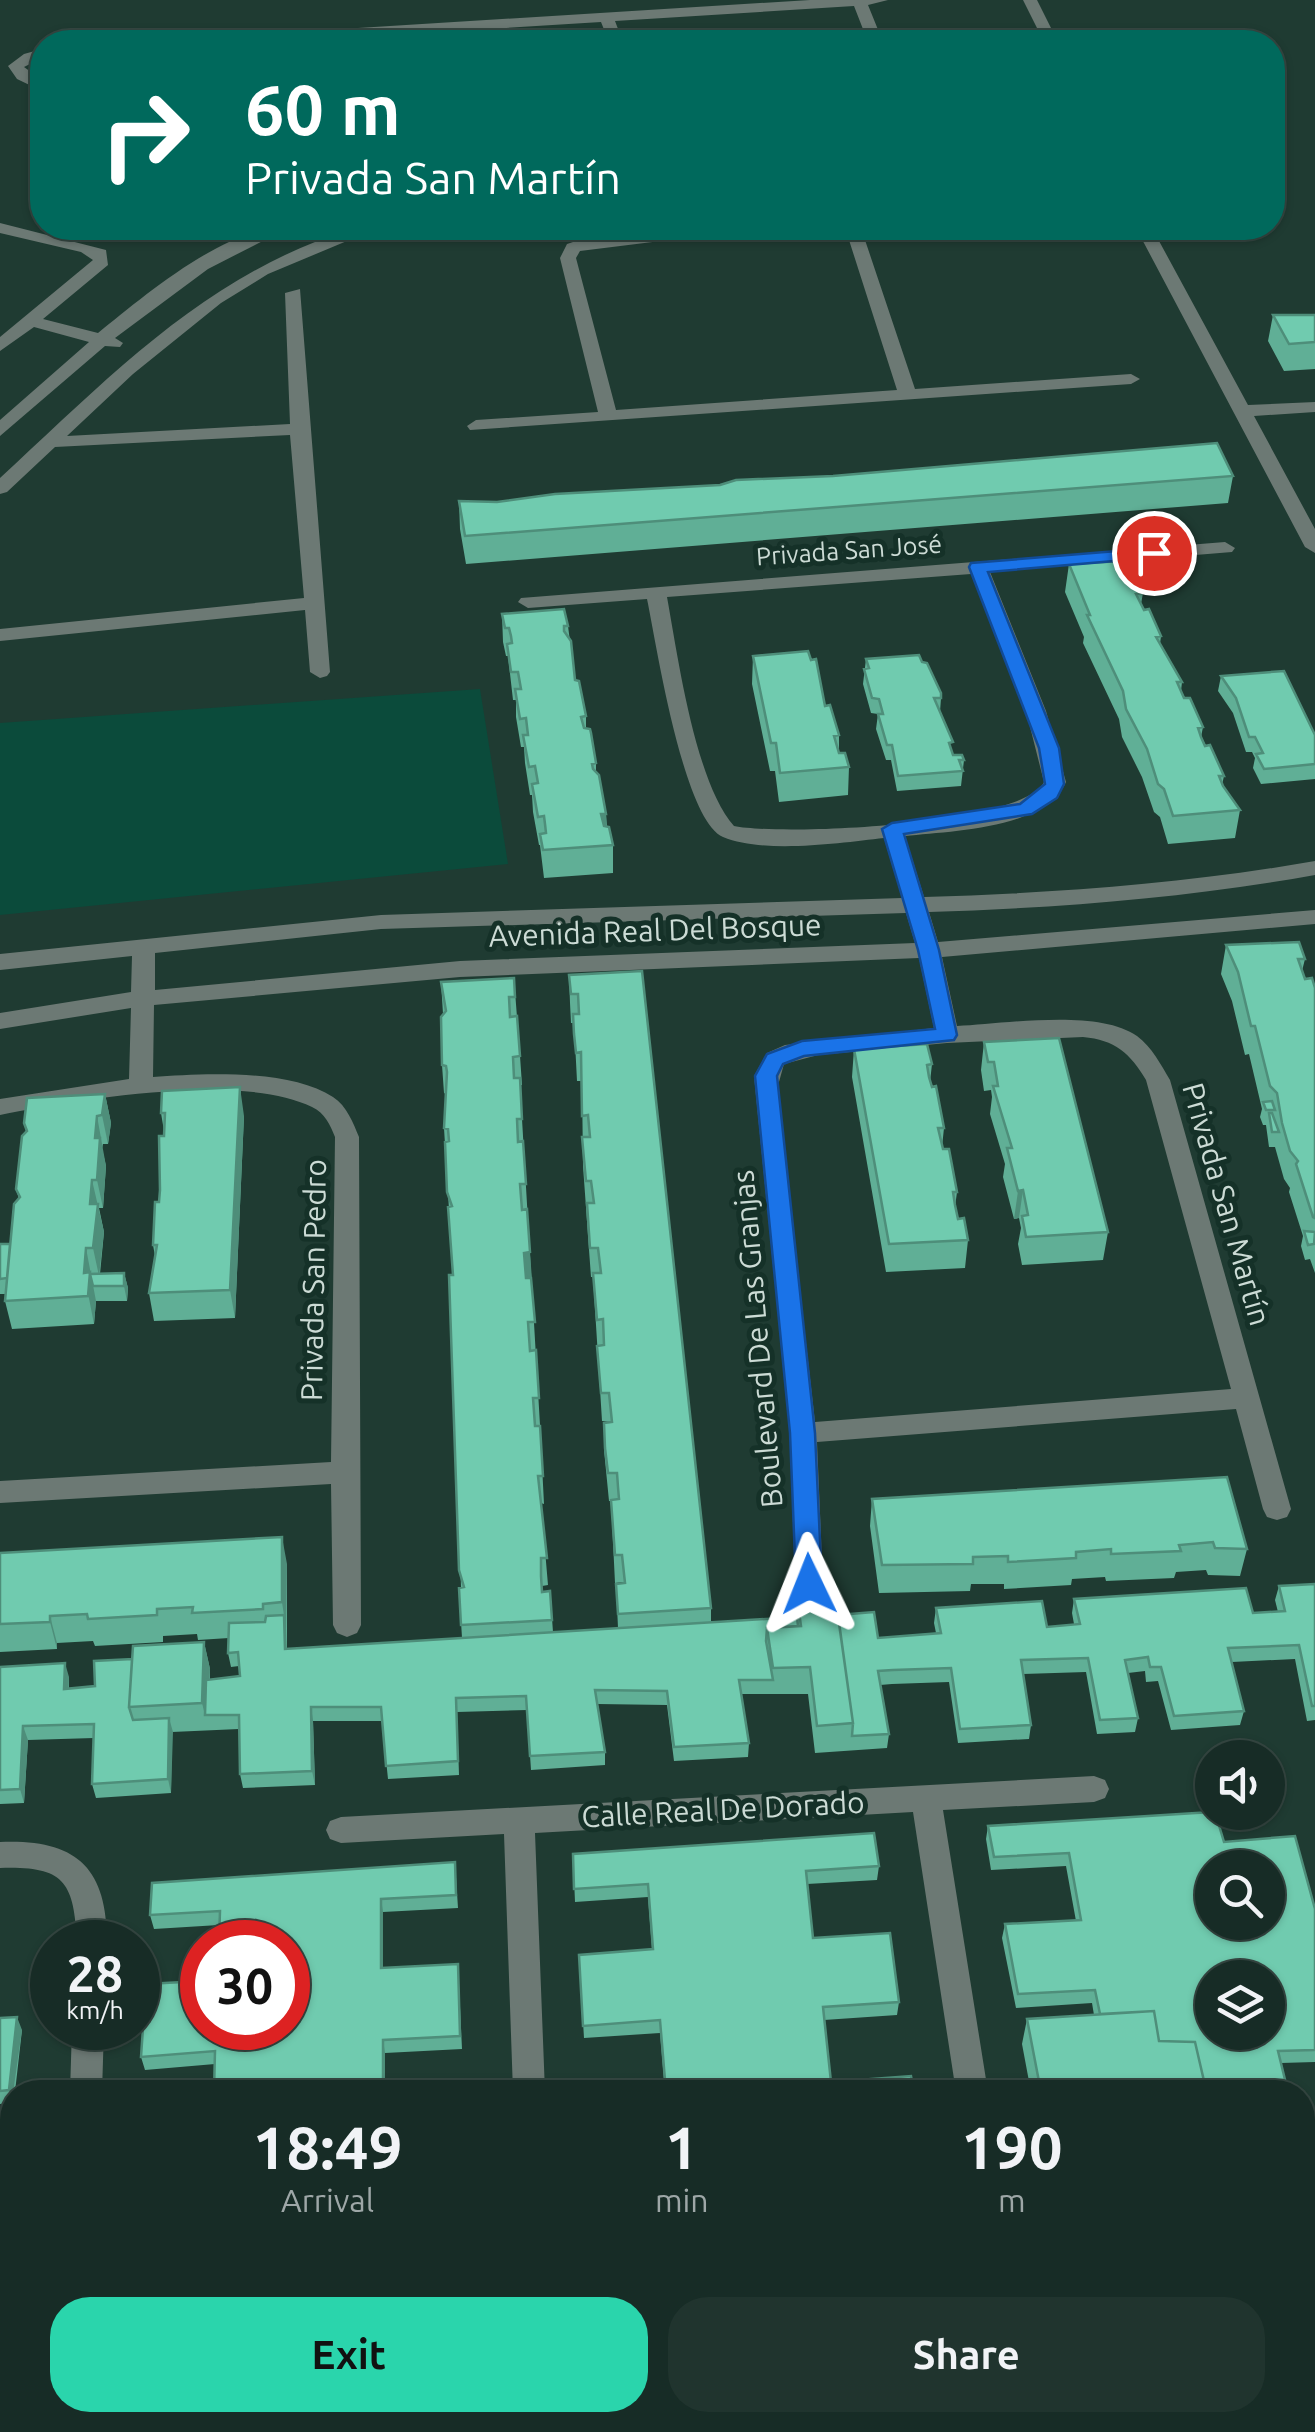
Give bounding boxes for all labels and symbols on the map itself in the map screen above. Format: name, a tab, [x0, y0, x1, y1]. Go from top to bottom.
pin	[1112, 511, 1197, 596]
street label: Privada San José	[755, 530, 943, 570]
street label: Avenida Real Del Bosque	[488, 907, 822, 953]
street label: Privada San Martín	[1176, 1079, 1278, 1329]
street label: Privada San Pedro	[294, 1159, 332, 1401]
street label: Boulevard De Las Granjas	[725, 1169, 789, 1509]
position arrow	[757, 1532, 861, 1636]
street label: Calle Real De Dorado	[581, 1785, 865, 1833]
speed limit sign: 30	[180, 1920, 310, 2050]

